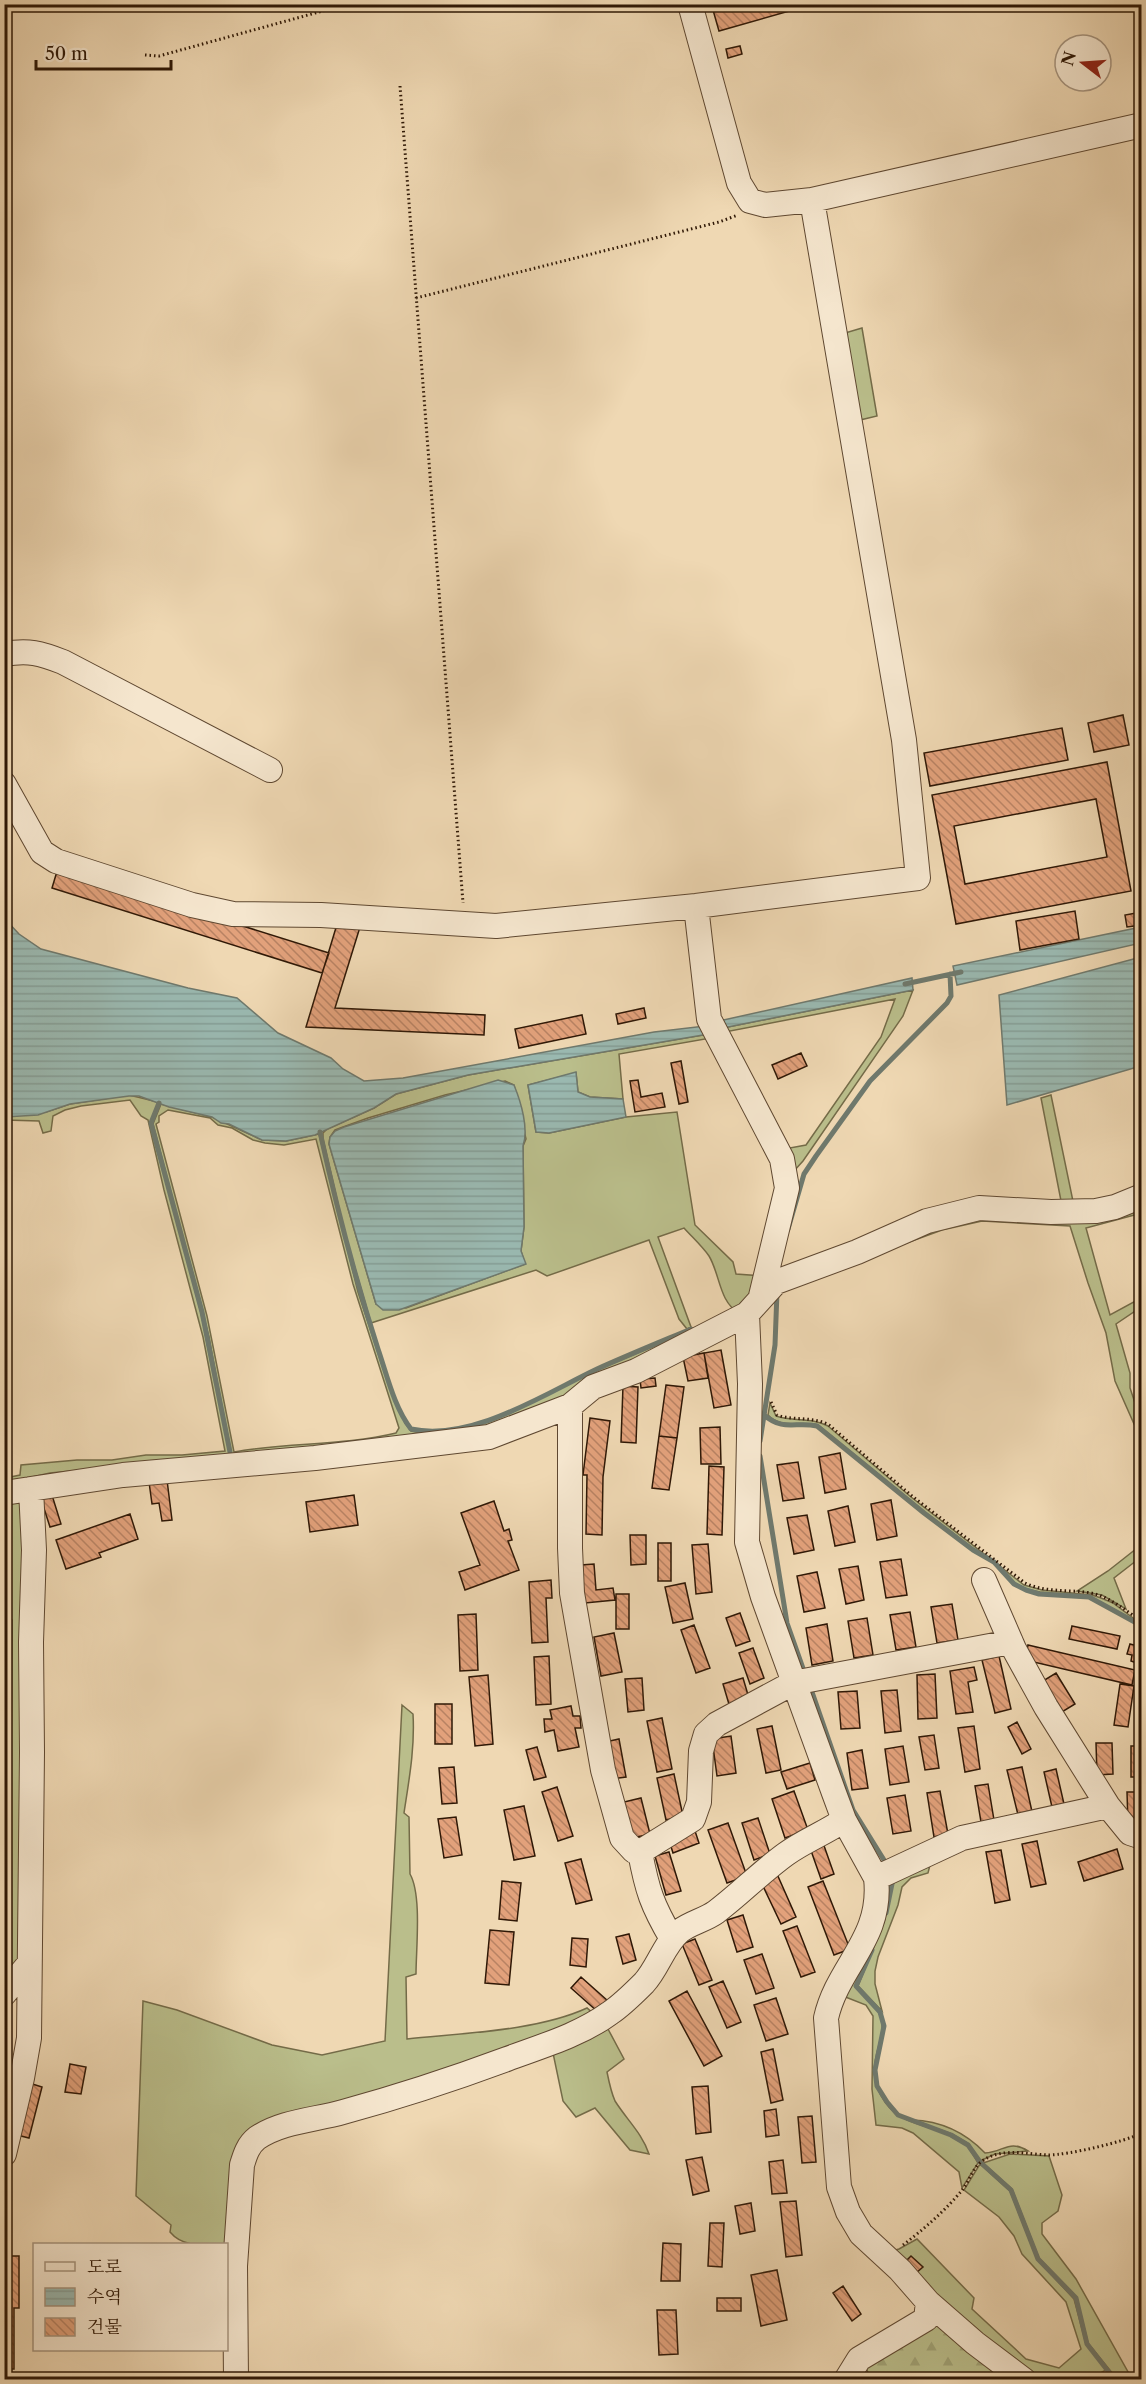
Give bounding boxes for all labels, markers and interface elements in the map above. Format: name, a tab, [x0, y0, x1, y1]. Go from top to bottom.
scale bar	[36, 33, 171, 71]
north arrow	[1053, 33, 1113, 93]
text: 50 m	[45, 43, 88, 65]
text: N	[1057, 49, 1080, 68]
legend	[33, 2243, 228, 2351]
text: 도로	[87, 2256, 122, 2278]
text: 수역	[87, 2286, 122, 2308]
text: 건물	[87, 2316, 122, 2338]

